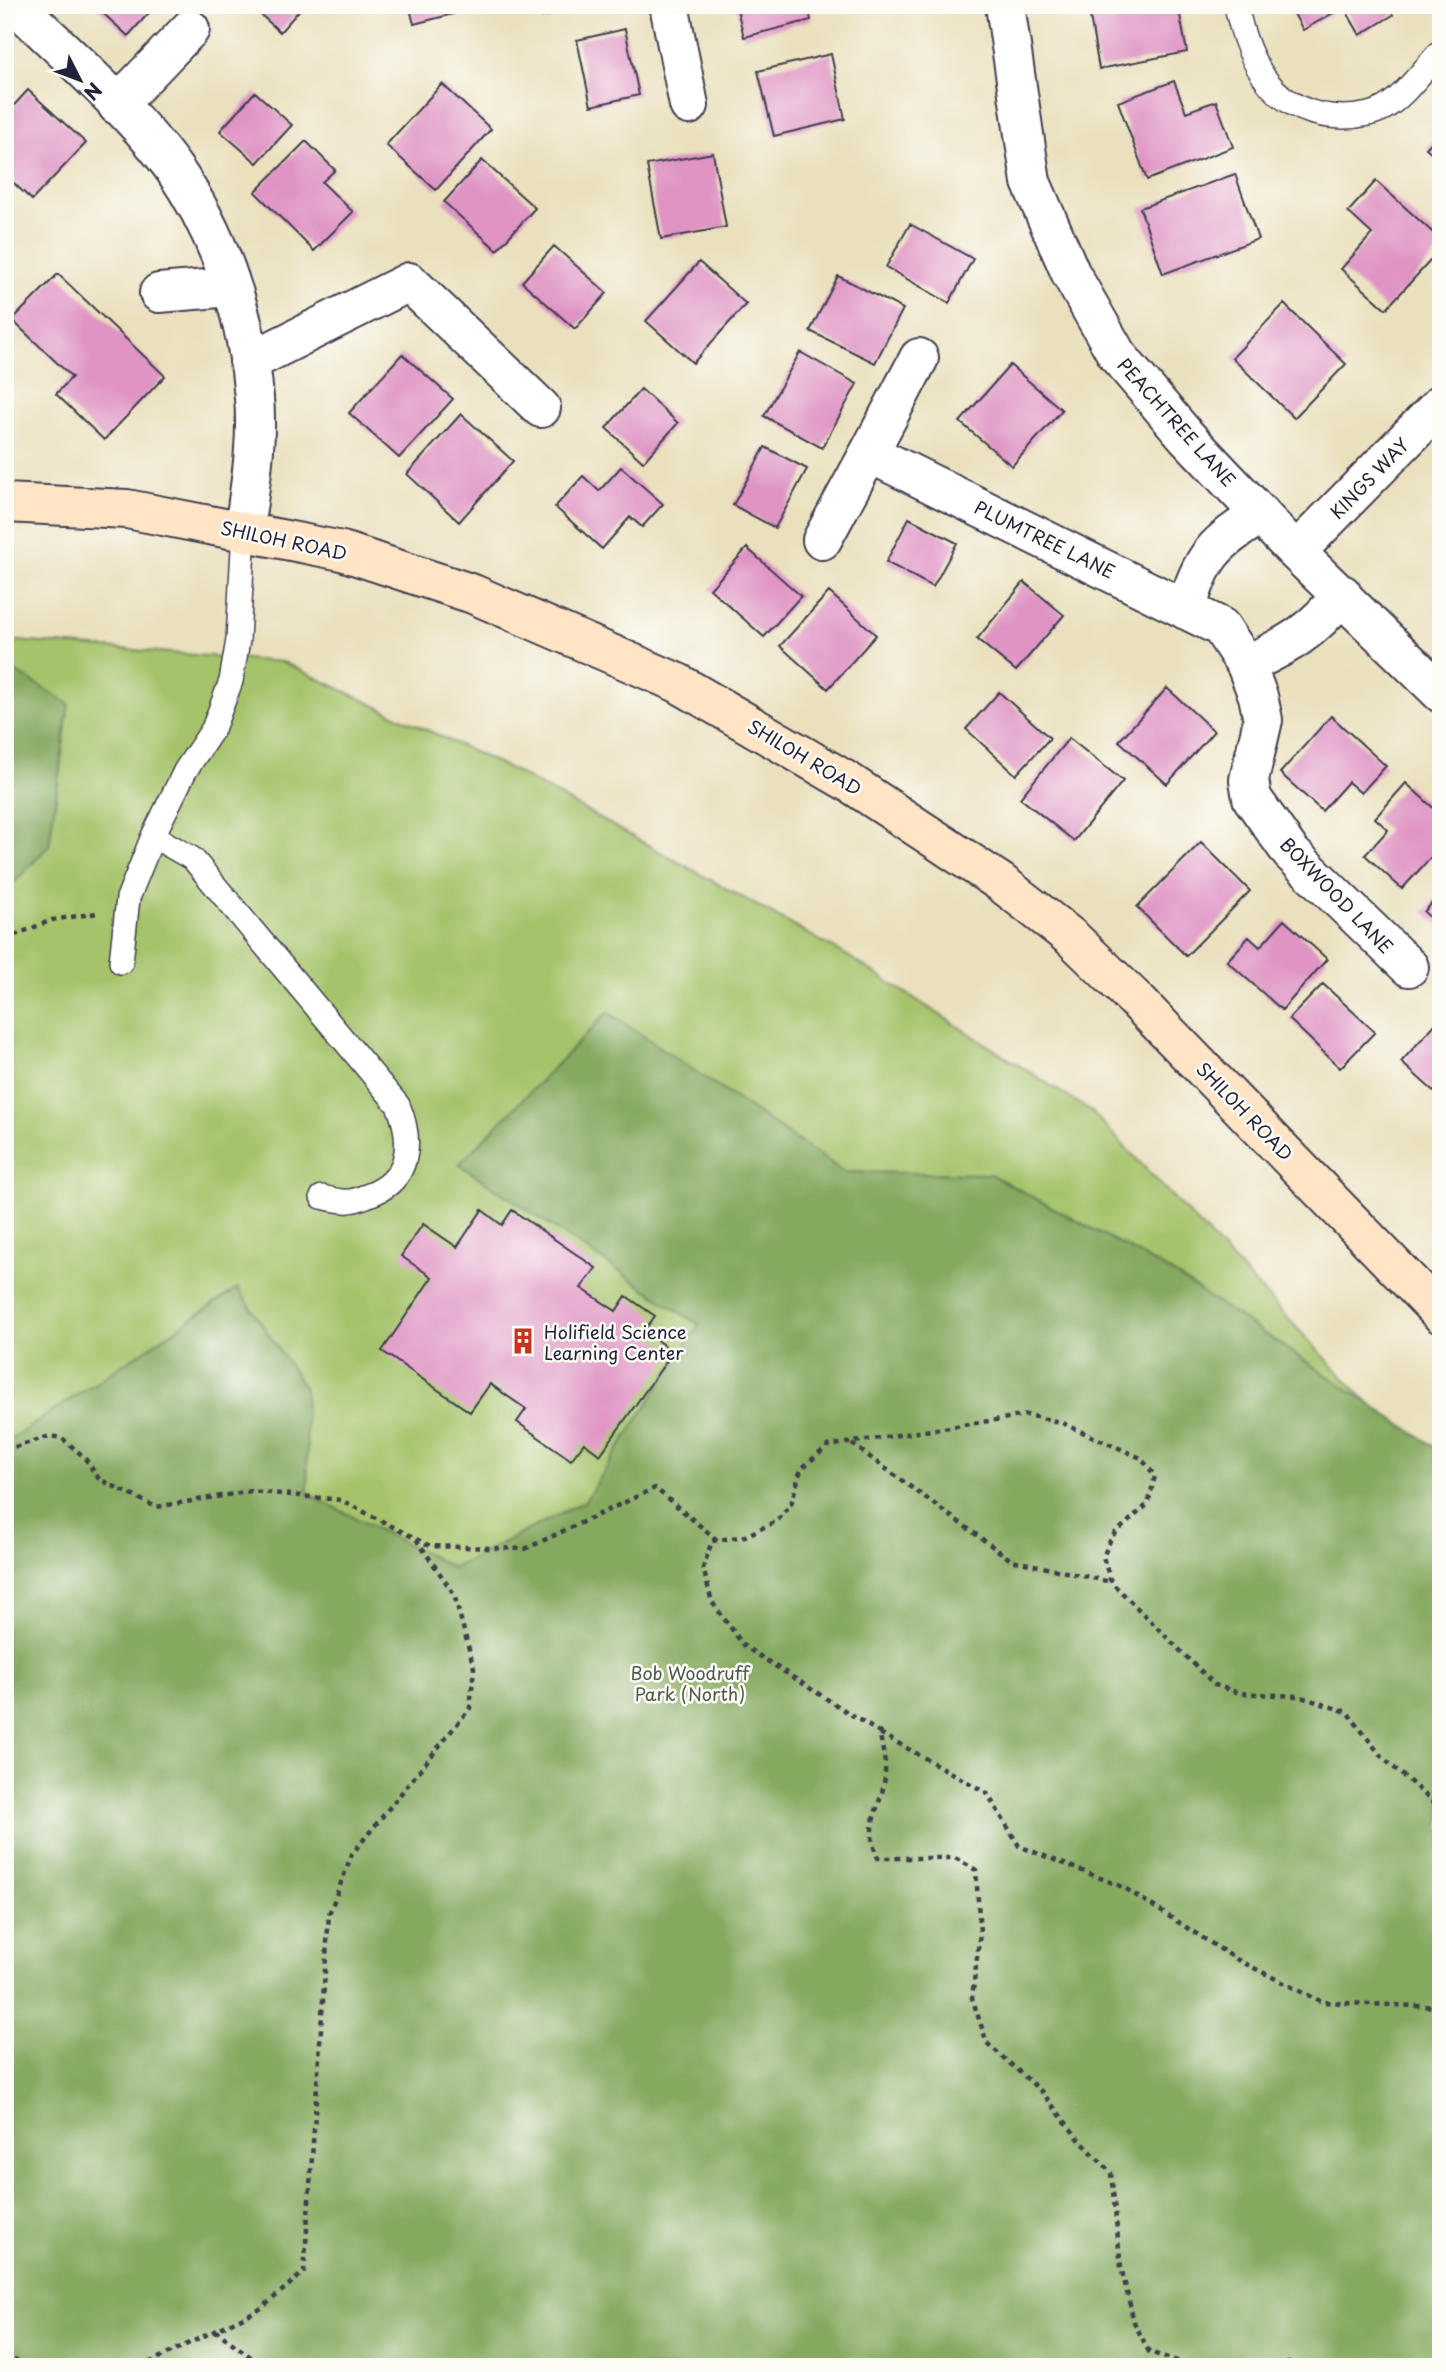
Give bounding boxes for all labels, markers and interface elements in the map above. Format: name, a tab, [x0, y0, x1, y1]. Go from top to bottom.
north arrow	[46, 46, 116, 116]
text: N	[78, 77, 109, 107]
street label: PEACHTREE LANE	[1112, 352, 1242, 492]
street label: KINGS WAY	[1323, 431, 1415, 525]
street label: PLUMTREE LANE	[970, 493, 1120, 585]
street label: SHILOH ROAD	[218, 513, 350, 567]
street label: SHILOH ROAD	[743, 712, 867, 802]
street label: BOXWOOD LANE	[1274, 831, 1400, 959]
street label: SHILOH ROAD	[1191, 1055, 1299, 1167]
place label: Holifield Science Learning Center	[544, 1318, 687, 1366]
building icon: Holifield Science Learning Center	[508, 1326, 538, 1356]
park label: Bob Woodruff Park (North)	[631, 1659, 751, 1707]

